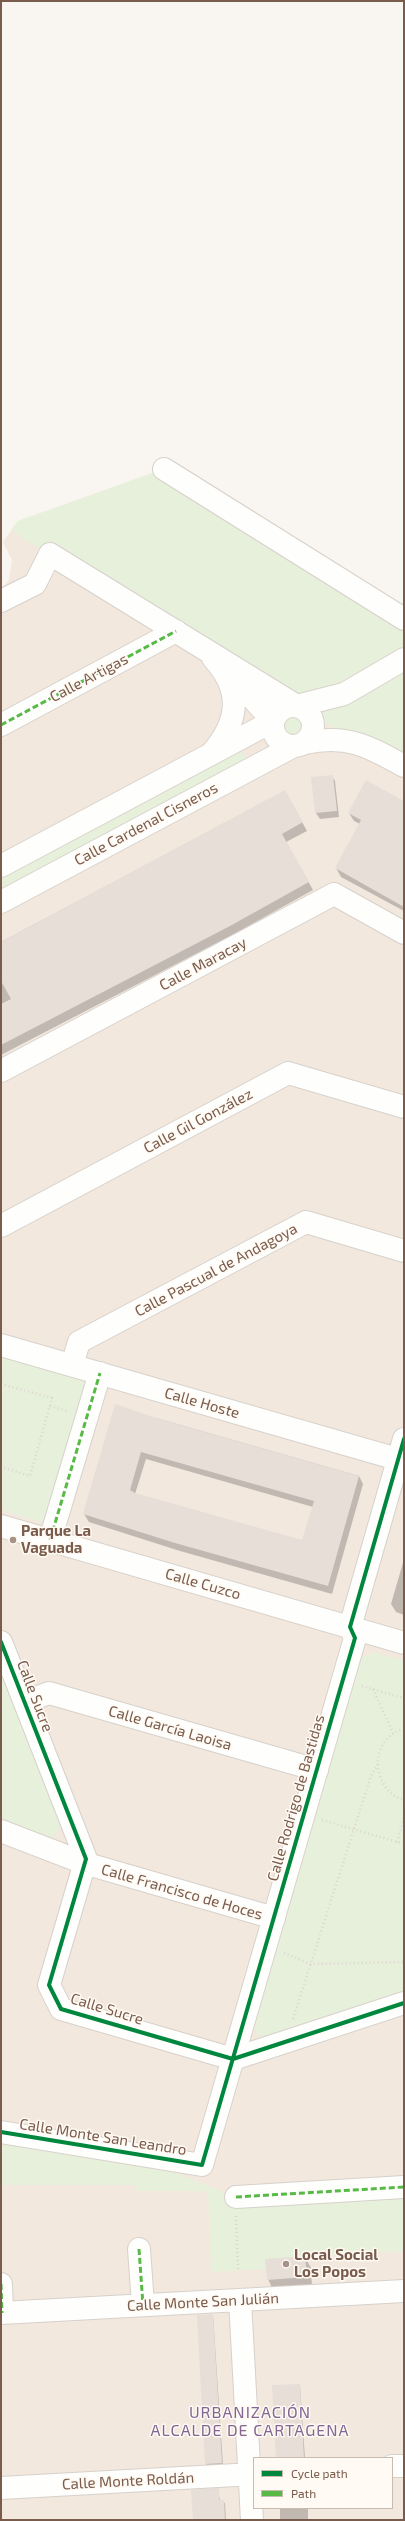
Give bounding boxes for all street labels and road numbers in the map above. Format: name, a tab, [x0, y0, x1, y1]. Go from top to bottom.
street label: Calle Artigas	[47, 650, 131, 706]
street label: Calle Cardenal Cisneros	[71, 779, 221, 869]
street label: Calle Maracay	[156, 933, 250, 995]
street label: Calle Gil González	[140, 1085, 256, 1157]
street label: Calle Pascual de Andagoya	[132, 1219, 300, 1321]
street label: Calle Hoste	[162, 1384, 242, 1422]
street label: Calle Cuzco	[163, 1565, 243, 1603]
street label: Calle Sucre	[13, 1658, 57, 1734]
street label: Calle García Laoisa	[106, 1702, 234, 1754]
street label: Calle Rodrigo de Bastidas	[264, 1713, 328, 1883]
street label: Calle Francisco de Hoces	[99, 1860, 265, 1924]
street label: Calle Sucre	[68, 1989, 146, 2029]
street label: Calle Monte San Leandro	[18, 2115, 188, 2159]
street label: Calle Monte San Julián	[127, 2289, 279, 2315]
street label: Calle Monte Roldán	[61, 2469, 195, 2493]

